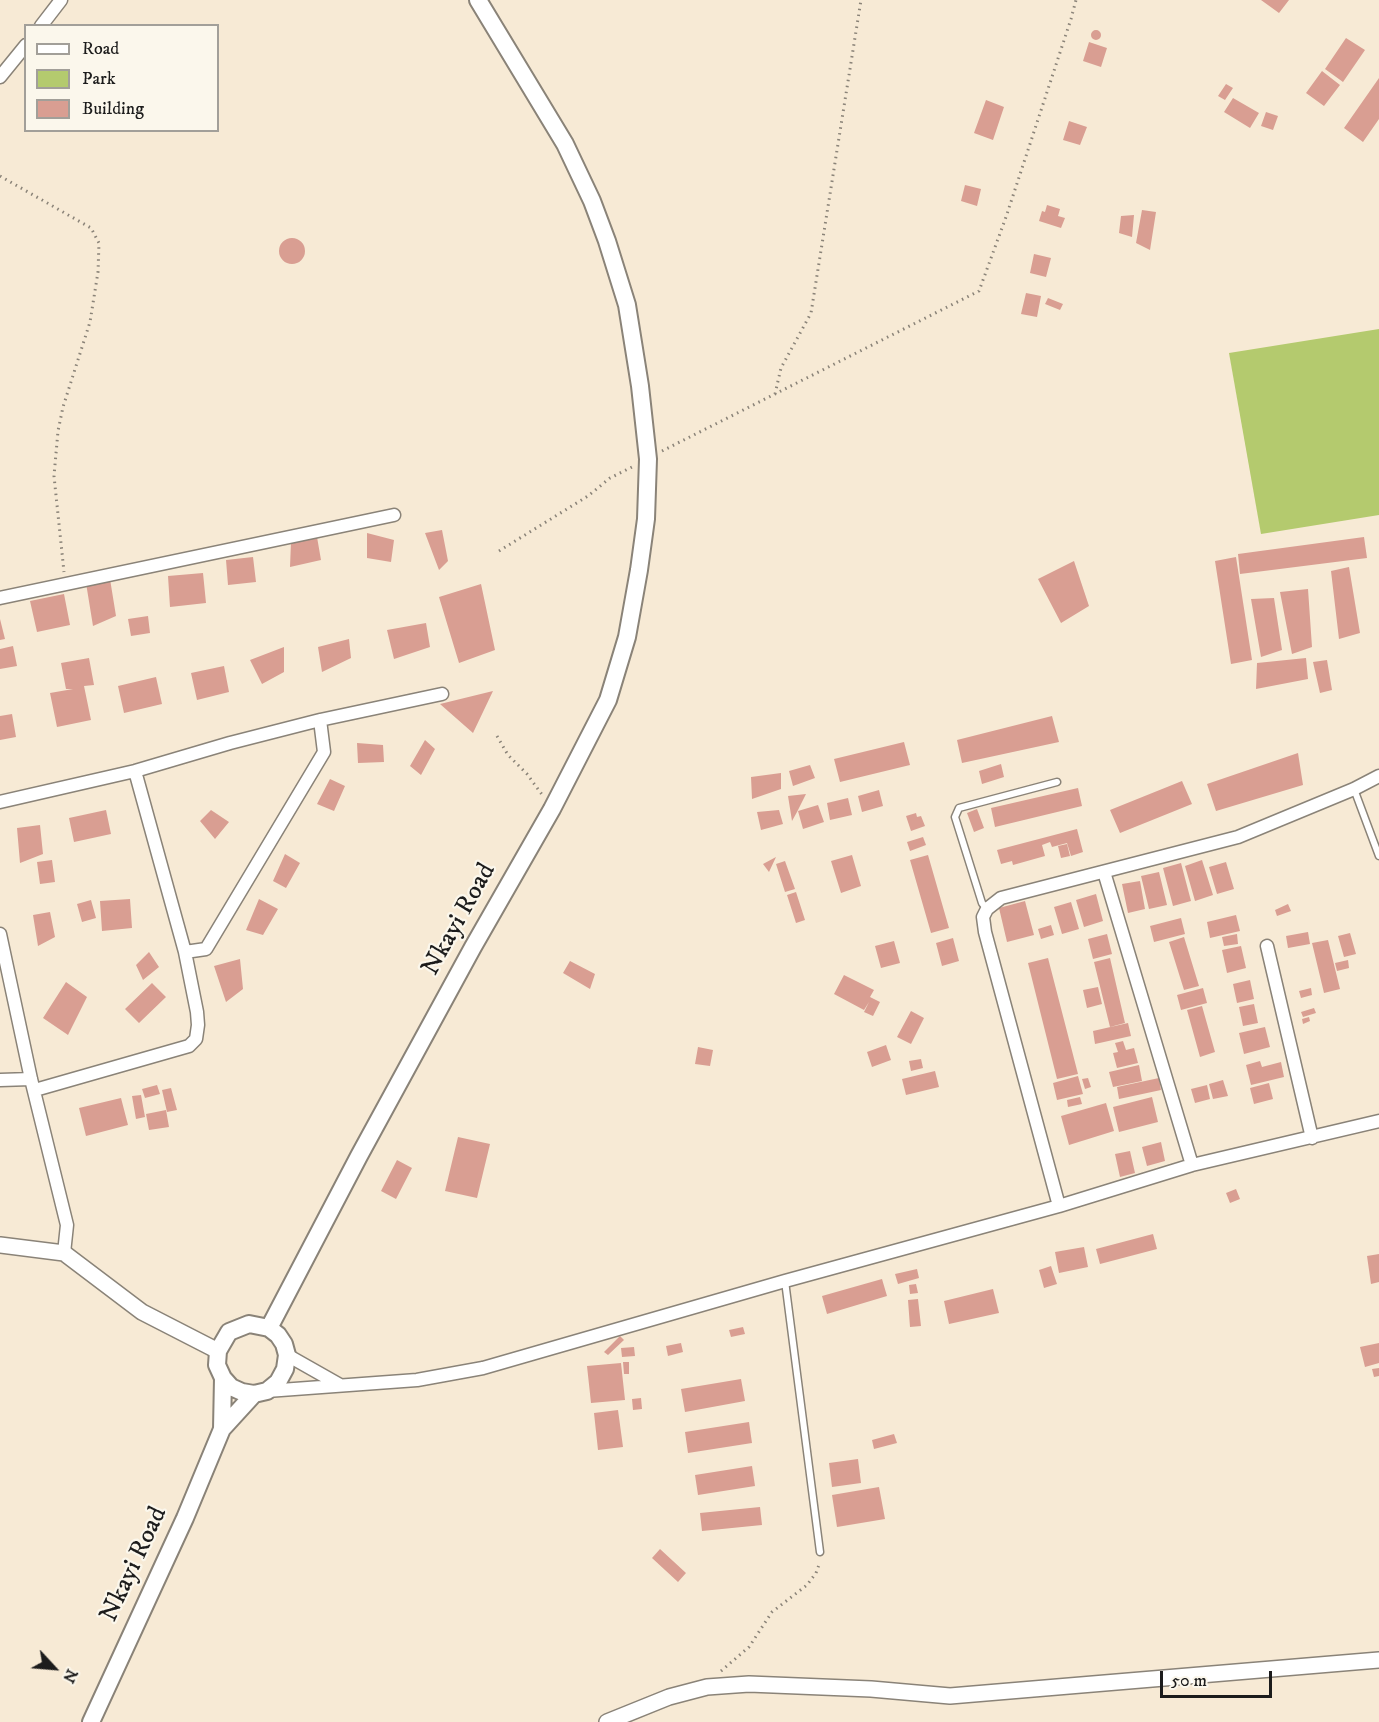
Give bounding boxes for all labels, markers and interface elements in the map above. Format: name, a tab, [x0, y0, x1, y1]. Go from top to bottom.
legend	[24, 24, 219, 132]
text: Road	[82, 38, 119, 60]
text: Park	[82, 68, 116, 90]
text: Building	[82, 98, 144, 120]
street label: Nkayi Road	[416, 858, 504, 982]
street label: Nkayi Road	[95, 1502, 175, 1628]
north arrow	[24, 1638, 84, 1698]
scale bar	[1163, 1659, 1276, 1697]
text: N	[58, 1666, 82, 1686]
text: 50 m	[1171, 1670, 1207, 1692]

